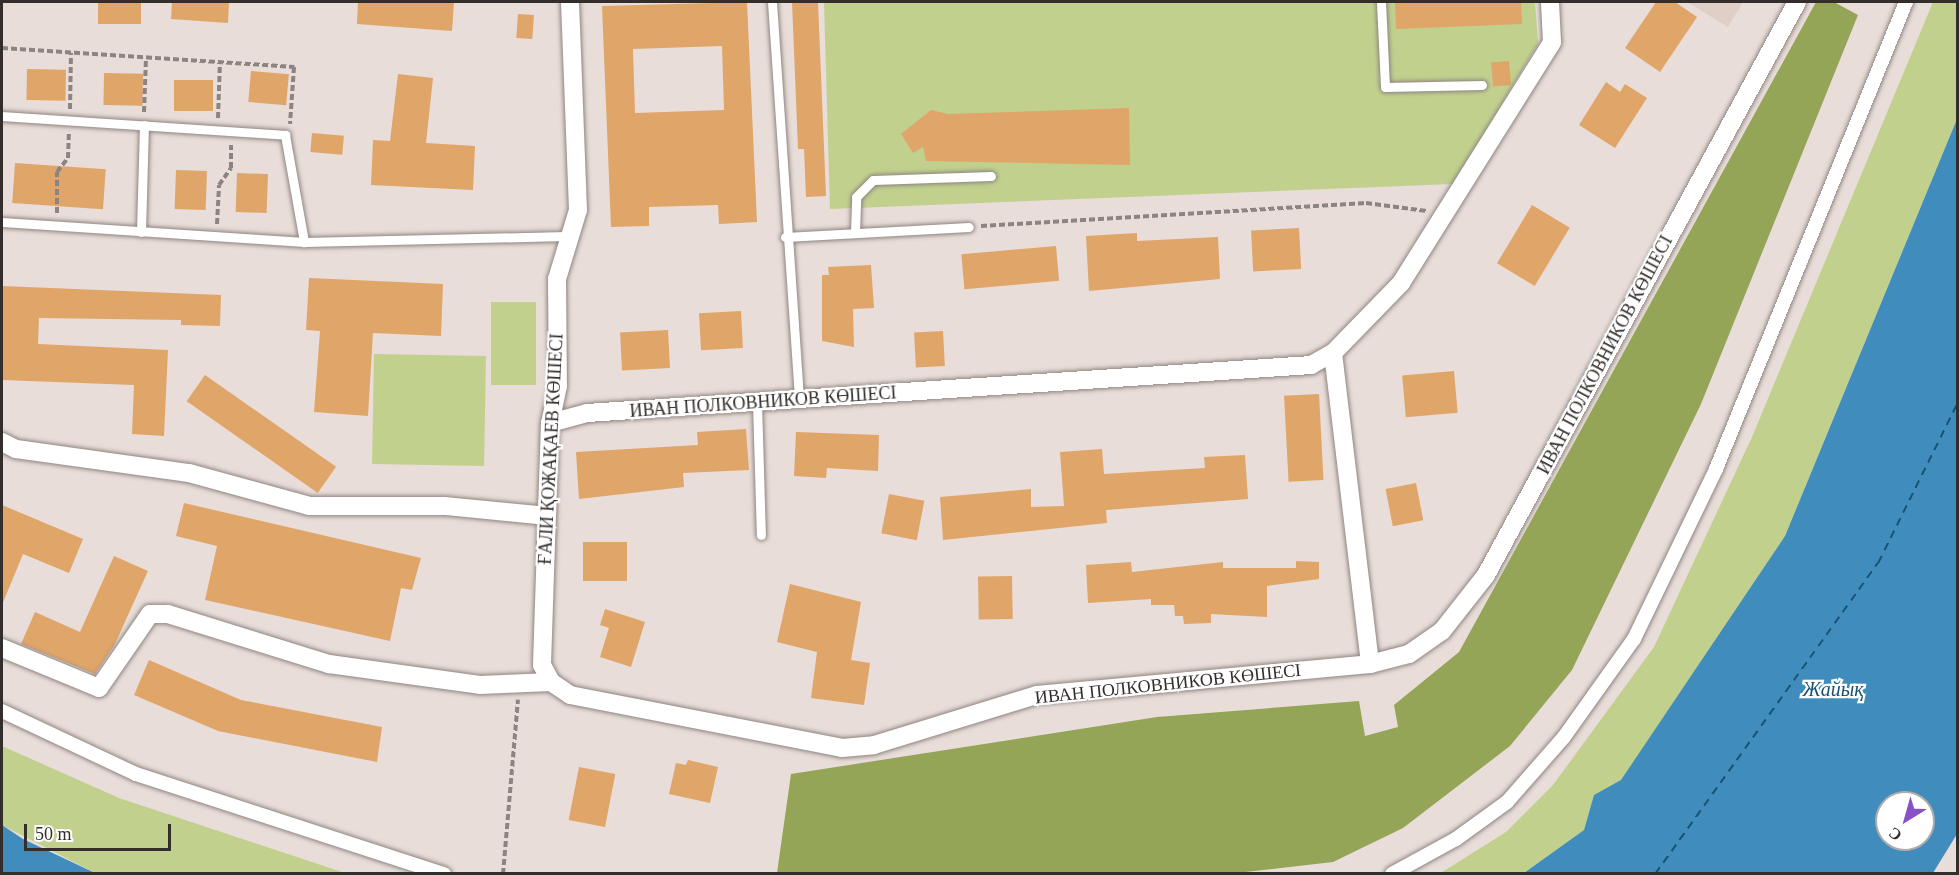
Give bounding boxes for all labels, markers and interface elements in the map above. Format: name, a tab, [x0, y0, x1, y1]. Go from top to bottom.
street label: ИВАН ПОЛКОВНИКОВ КӨШЕСІ	[1533, 232, 1677, 478]
street label: ҒАЛИ ҚОЖАҚАЕВ КӨШЕСІ	[534, 333, 568, 565]
street label: ИВАН ПОЛКОВНИКОВ КӨШЕСІ	[629, 382, 897, 422]
street label: ИВАН ПОЛКОВНИКОВ КӨШЕСІ	[1034, 659, 1302, 709]
water label: Жайық	[1802, 677, 1864, 701]
north arrow	[1875, 791, 1935, 851]
scale bar	[27, 812, 174, 850]
text: 50 m	[35, 824, 72, 844]
text: С	[1885, 824, 1905, 844]

